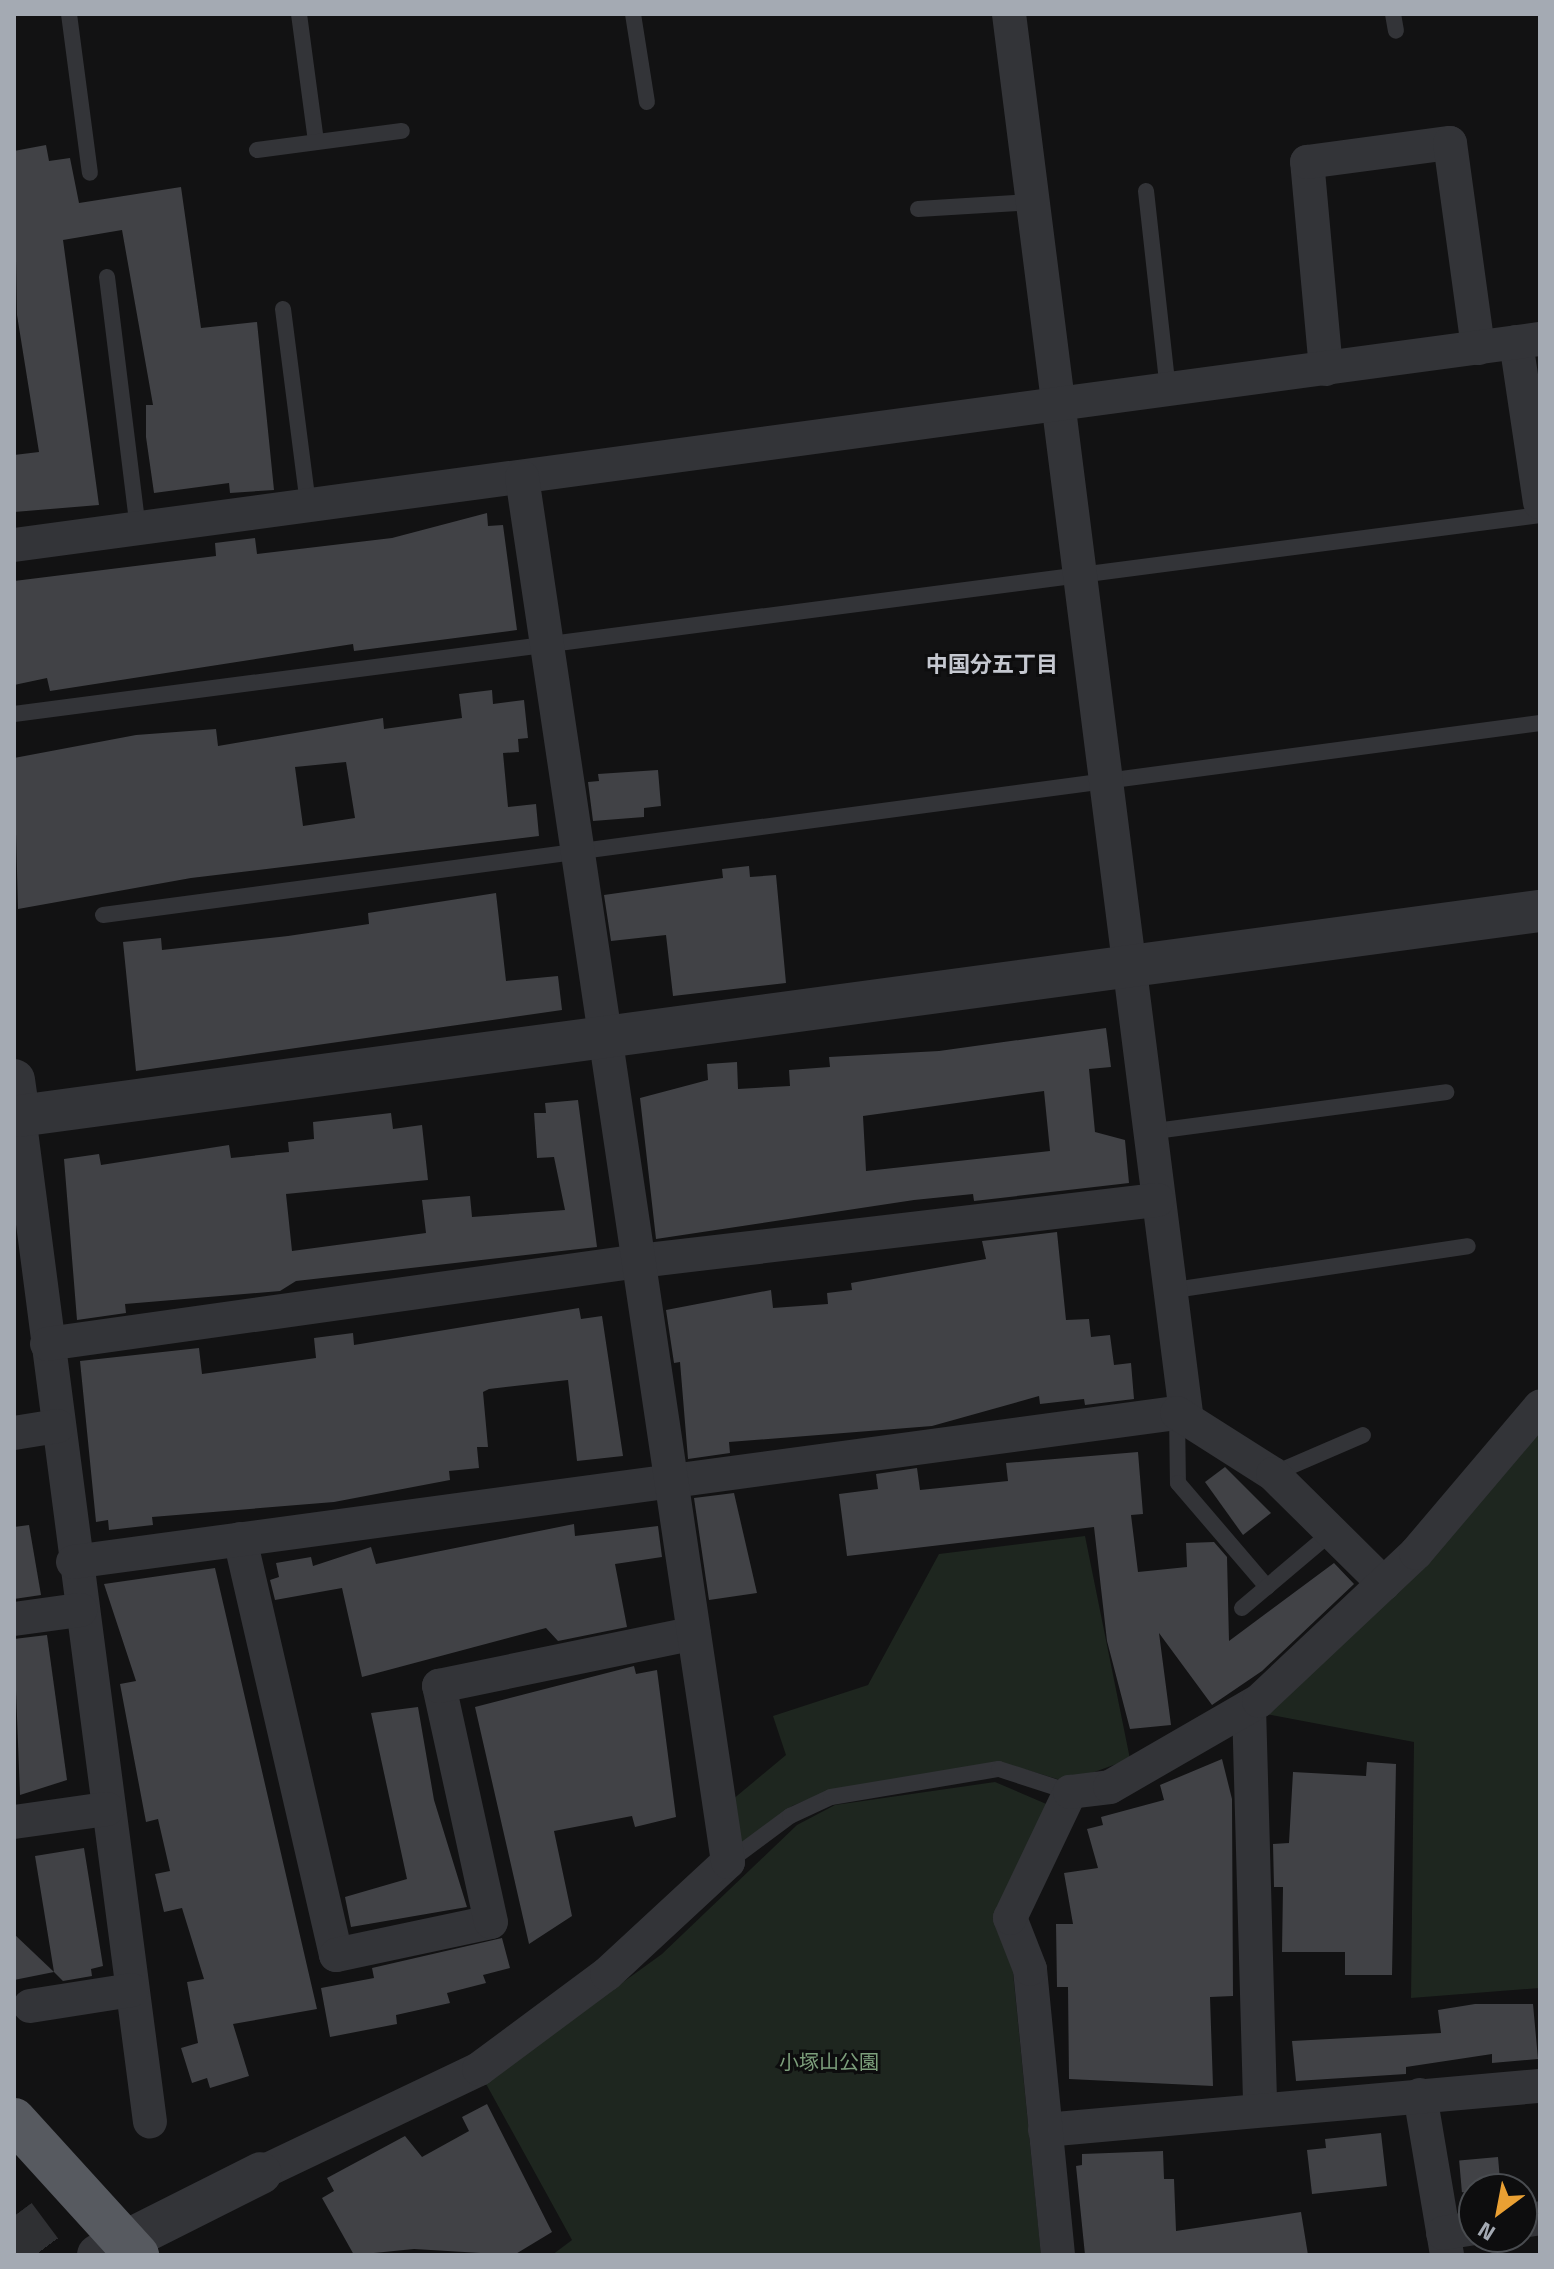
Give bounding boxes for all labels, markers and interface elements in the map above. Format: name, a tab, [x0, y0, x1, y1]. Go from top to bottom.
district label: 中国分五丁目	[926, 652, 1058, 678]
park label: 小塚山公園	[779, 2049, 879, 2073]
north arrow	[1458, 2173, 1538, 2253]
text: N	[1471, 2213, 1502, 2250]

